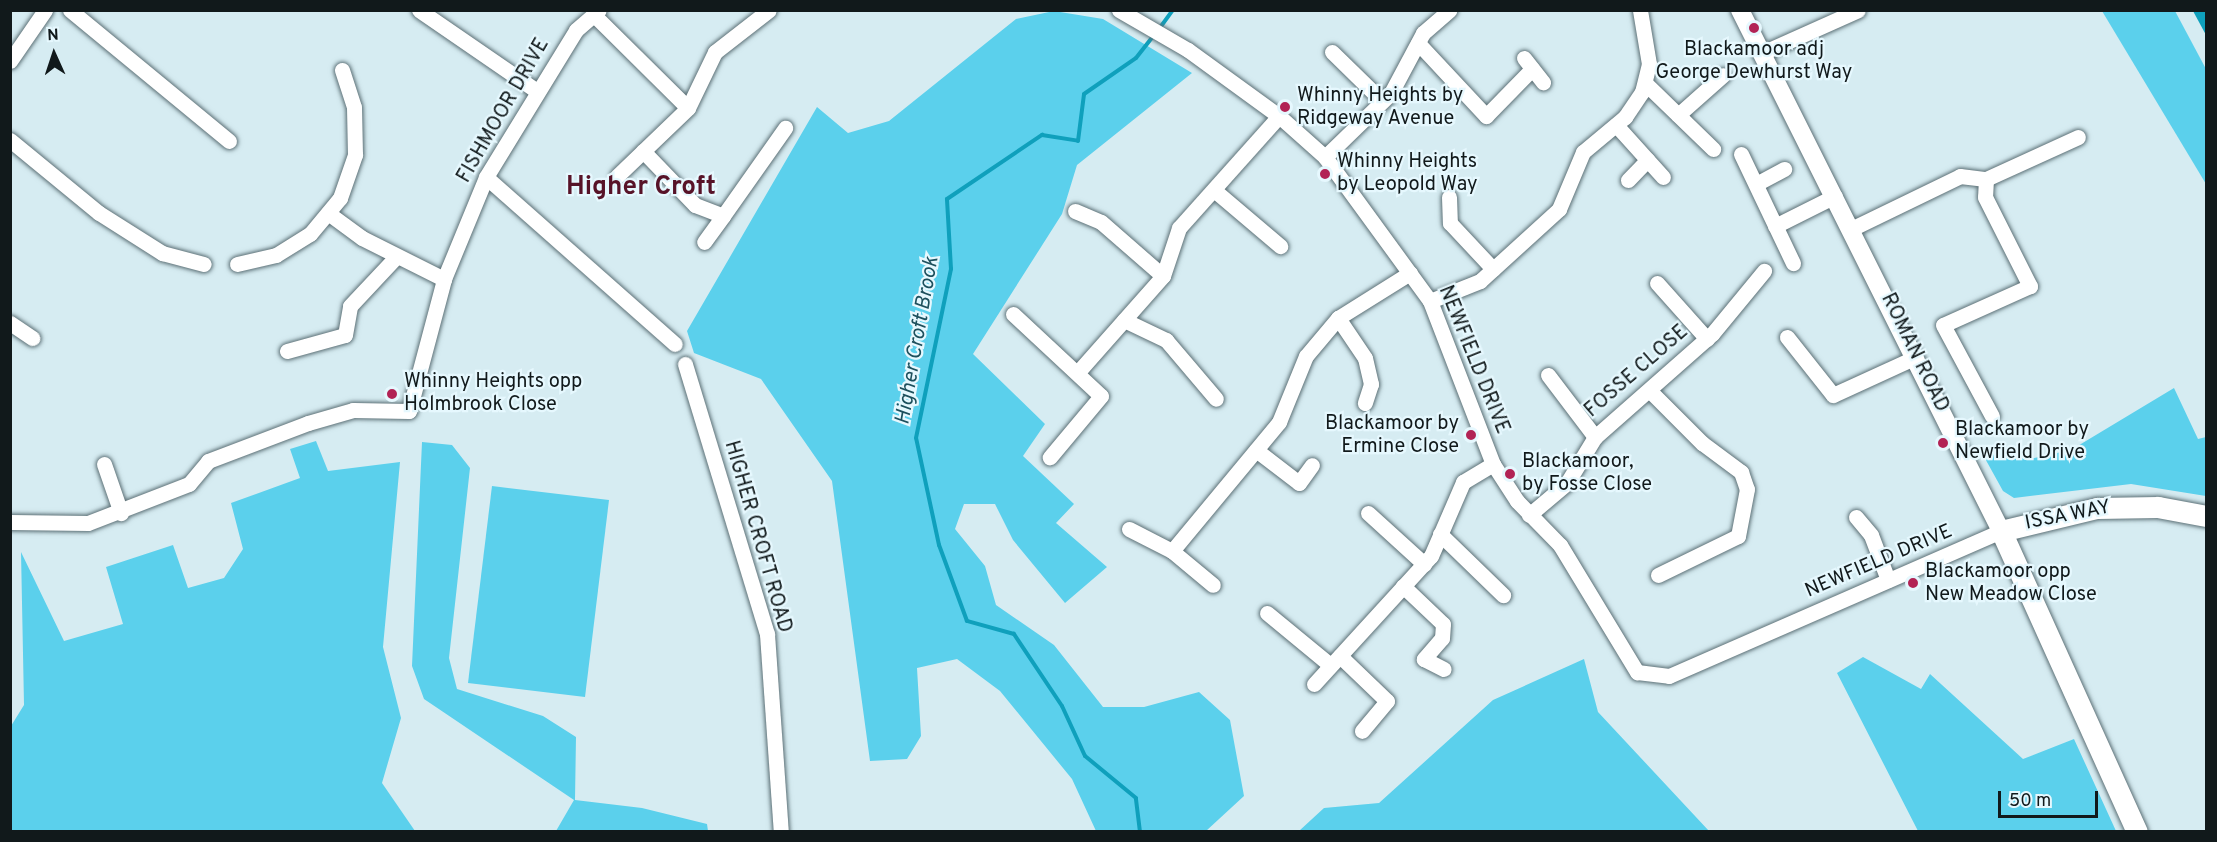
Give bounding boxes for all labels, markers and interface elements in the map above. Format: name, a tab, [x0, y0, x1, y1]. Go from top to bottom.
marker: Blackamoor adj George Dewhurst Way	[1747, 21, 1761, 35]
north arrow	[24, 24, 84, 84]
text: N	[47, 26, 59, 46]
street label: FISHMOOR DRIVE	[453, 34, 555, 188]
place label: Blackamoor adj George Dewhurst Way	[1655, 38, 1853, 85]
place label: Whinny Heights by Ridgeway Avenue	[1297, 84, 1463, 131]
marker: Whinny Heights by Ridgeway Avenue	[1278, 100, 1292, 114]
place label: Whinny Heights by Leopold Way	[1337, 150, 1478, 197]
marker: Whinny Heights by Leopold Way	[1318, 167, 1332, 181]
district label: Higher Croft	[566, 172, 716, 204]
water label: Higher Croft Brook	[891, 255, 945, 427]
street label: NEWFIELD DRIVE	[1432, 282, 1514, 438]
street label: ROMAN ROAD	[1875, 290, 1953, 416]
street label: FOSSE CLOSE	[1580, 321, 1694, 423]
place label: Whinny Heights opp Holmbrook Close	[404, 371, 582, 418]
marker: Whinny Heights opp Holmbrook Close	[385, 387, 399, 401]
place label: Blackamoor by Ermine Close	[1325, 412, 1459, 459]
place label: Blackamoor by Newfield Drive	[1955, 419, 2089, 466]
marker: Blackamoor by Ermine Close	[1464, 428, 1478, 442]
marker: Blackamoor by Newfield Drive	[1936, 436, 1950, 450]
street label: HIGHER CROFT ROAD	[718, 438, 796, 636]
place label: Blackamoor, by Fosse Close	[1522, 450, 1652, 497]
marker: Blackamoor, by Fosse Close	[1503, 467, 1517, 481]
street label: ISSA WAY	[2023, 496, 2113, 536]
street label: NEWFIELD DRIVE	[1802, 520, 1956, 604]
place label: Blackamoor opp New Meadow Close	[1925, 560, 2097, 607]
marker: Blackamoor opp New Meadow Close	[1906, 576, 1920, 590]
scale bar	[2001, 779, 2102, 817]
text: 50 m	[2009, 790, 2051, 813]

